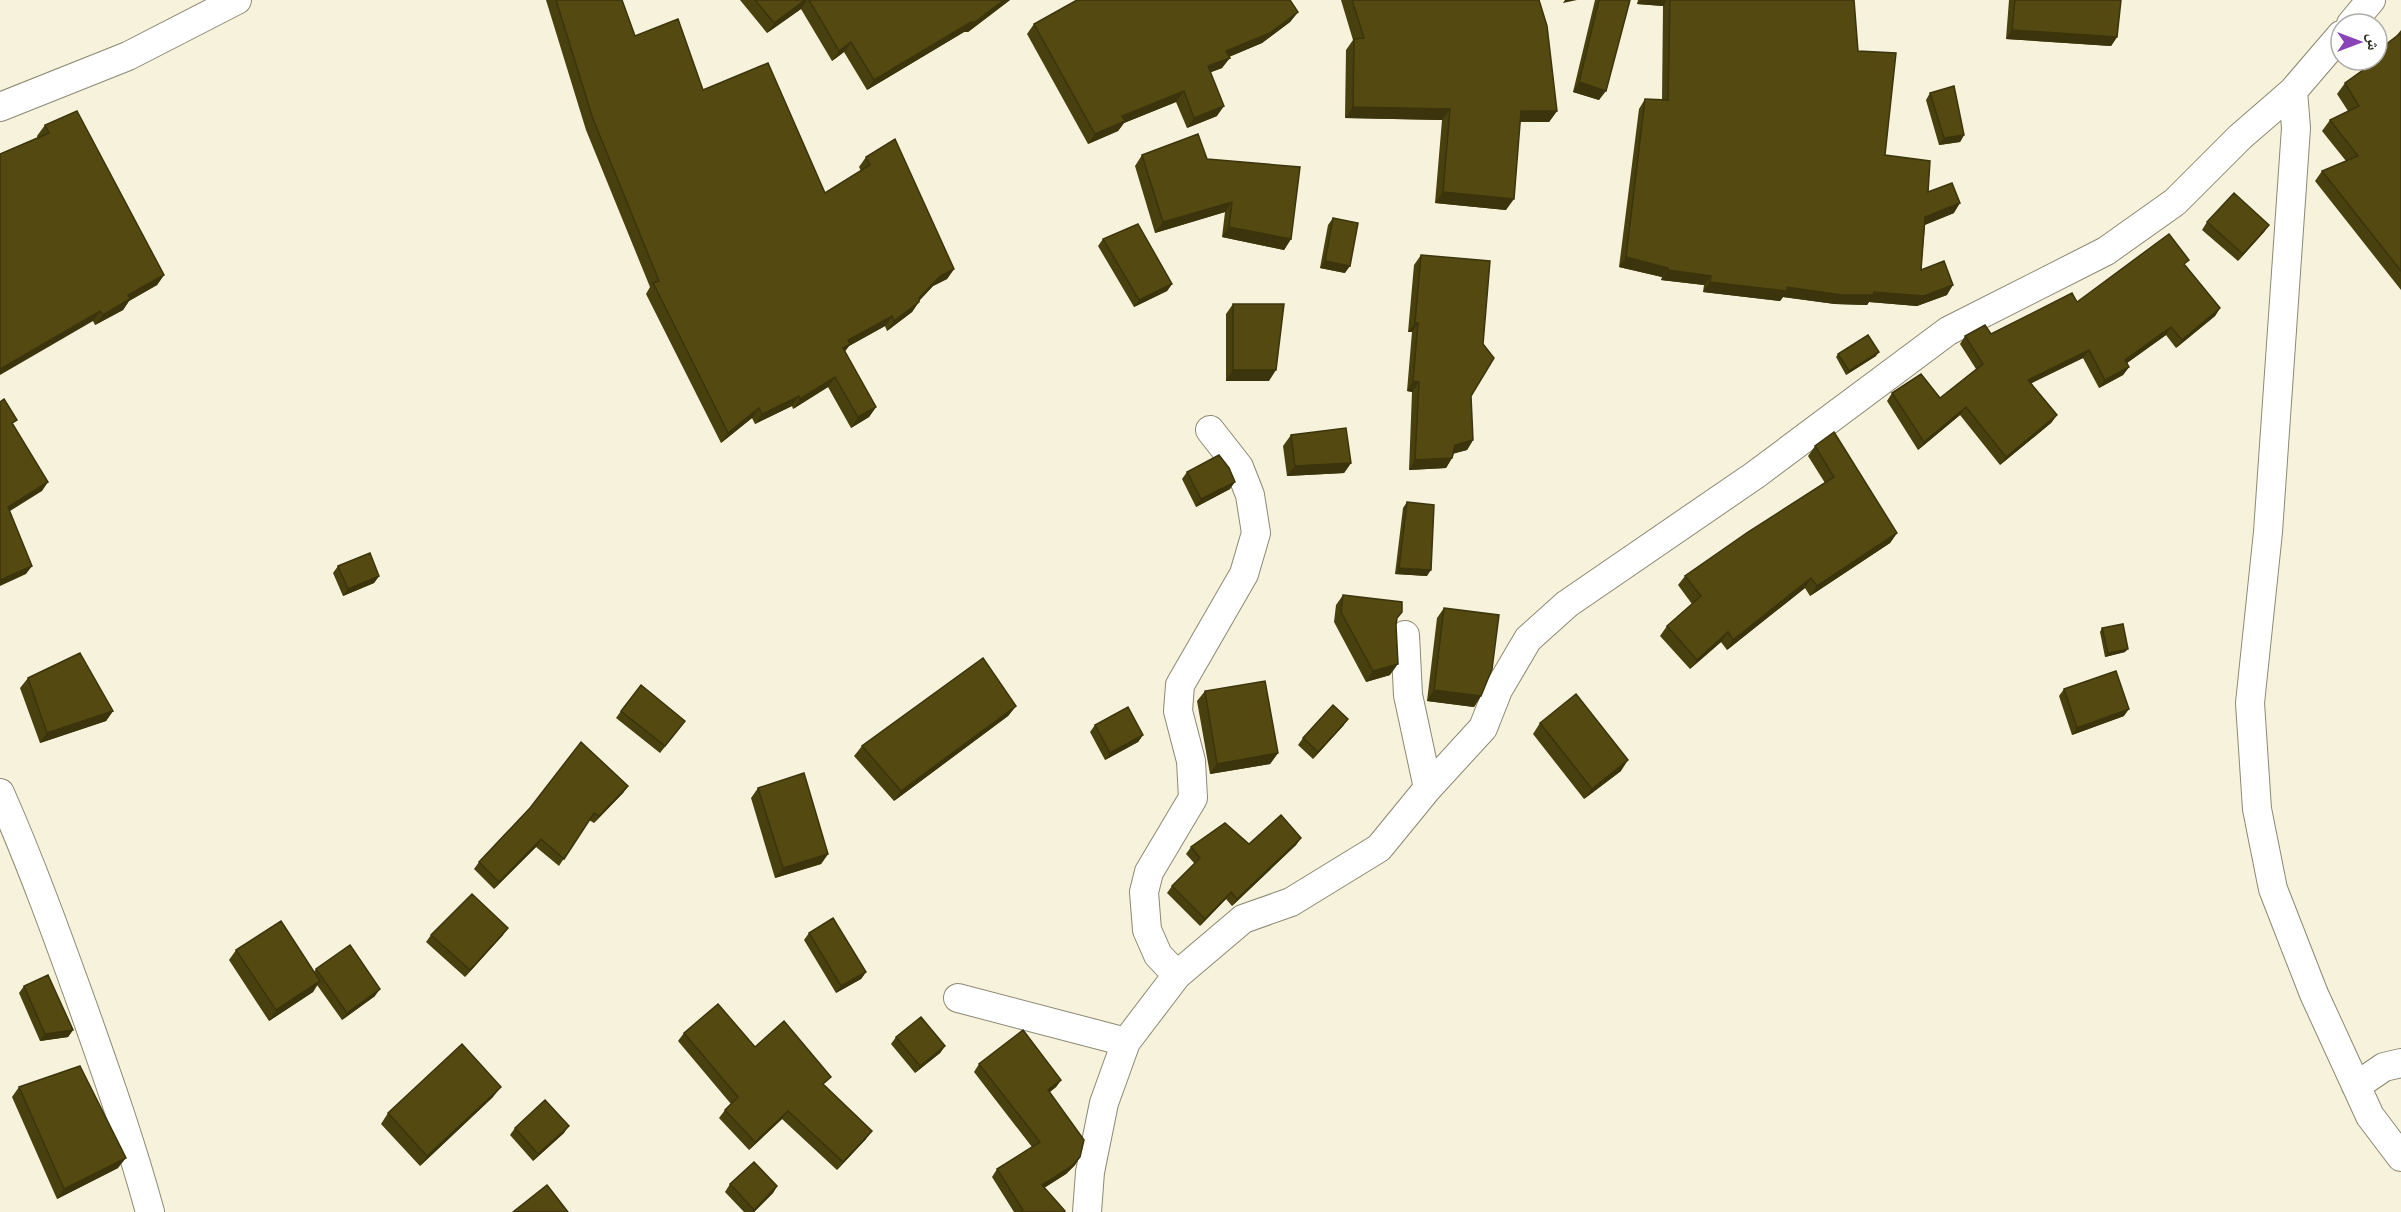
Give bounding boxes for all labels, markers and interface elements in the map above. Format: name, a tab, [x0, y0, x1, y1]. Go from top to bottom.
north arrow	[2329, 12, 2389, 72]
text: ش	[2364, 34, 2383, 51]

